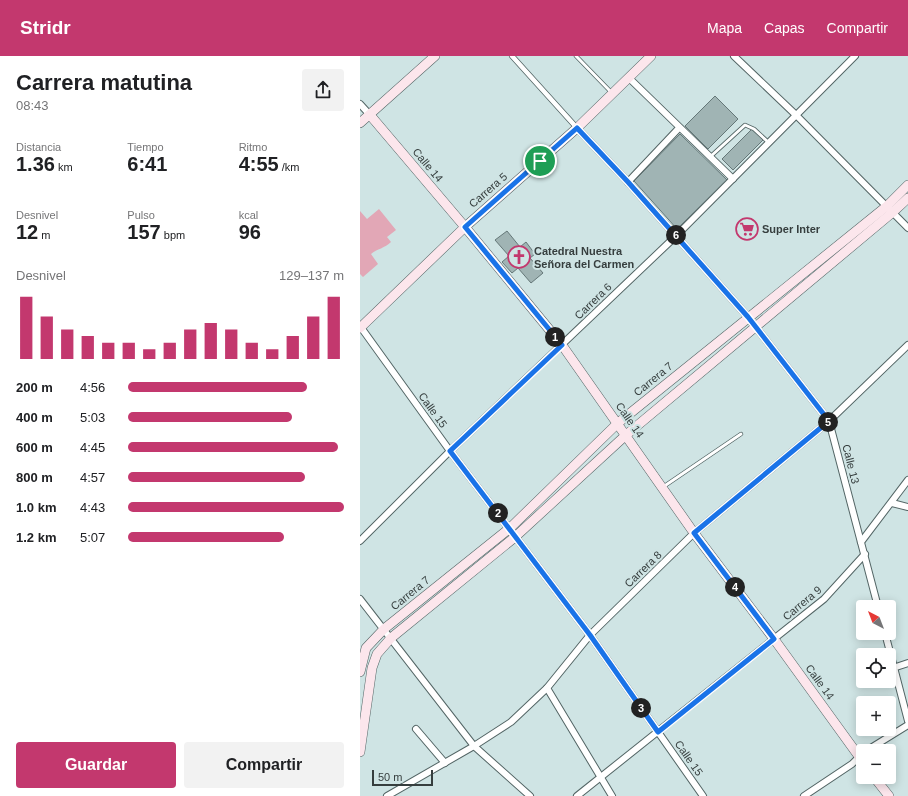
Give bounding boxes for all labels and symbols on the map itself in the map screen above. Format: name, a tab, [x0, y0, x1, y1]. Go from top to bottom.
pin	[523, 144, 557, 178]
street label: Calle 14	[410, 146, 446, 184]
street label: Carrera 5	[467, 170, 509, 210]
supermarket icon: Super Inter	[734, 216, 760, 242]
place label: Super Inter	[762, 223, 821, 235]
pin: 6	[666, 225, 686, 245]
church icon: Catedral Nuestra Señora del Carmen	[506, 244, 532, 270]
place label: Catedral Nuestra Señora del Carmen	[534, 245, 635, 270]
street label: Carrera 6	[572, 281, 614, 321]
pin: 1	[545, 327, 565, 347]
street label: Carrera 7	[631, 360, 675, 398]
street label: Calle 15	[416, 390, 450, 430]
street label: Calle 14	[614, 400, 646, 440]
pin: 5	[818, 412, 838, 432]
street label: Calle 13	[840, 443, 862, 485]
pin: 2	[488, 503, 508, 523]
street label: Carrera 8	[622, 549, 664, 589]
street label: Carrera 7	[388, 574, 432, 612]
pin: 4	[725, 577, 745, 597]
street label: Carrera 9	[780, 583, 824, 623]
north arrow	[856, 600, 896, 640]
street label: Calle 14	[803, 662, 837, 702]
pin: 3	[631, 698, 651, 718]
street label: Calle 15	[673, 738, 705, 778]
scale bar	[372, 768, 433, 787]

